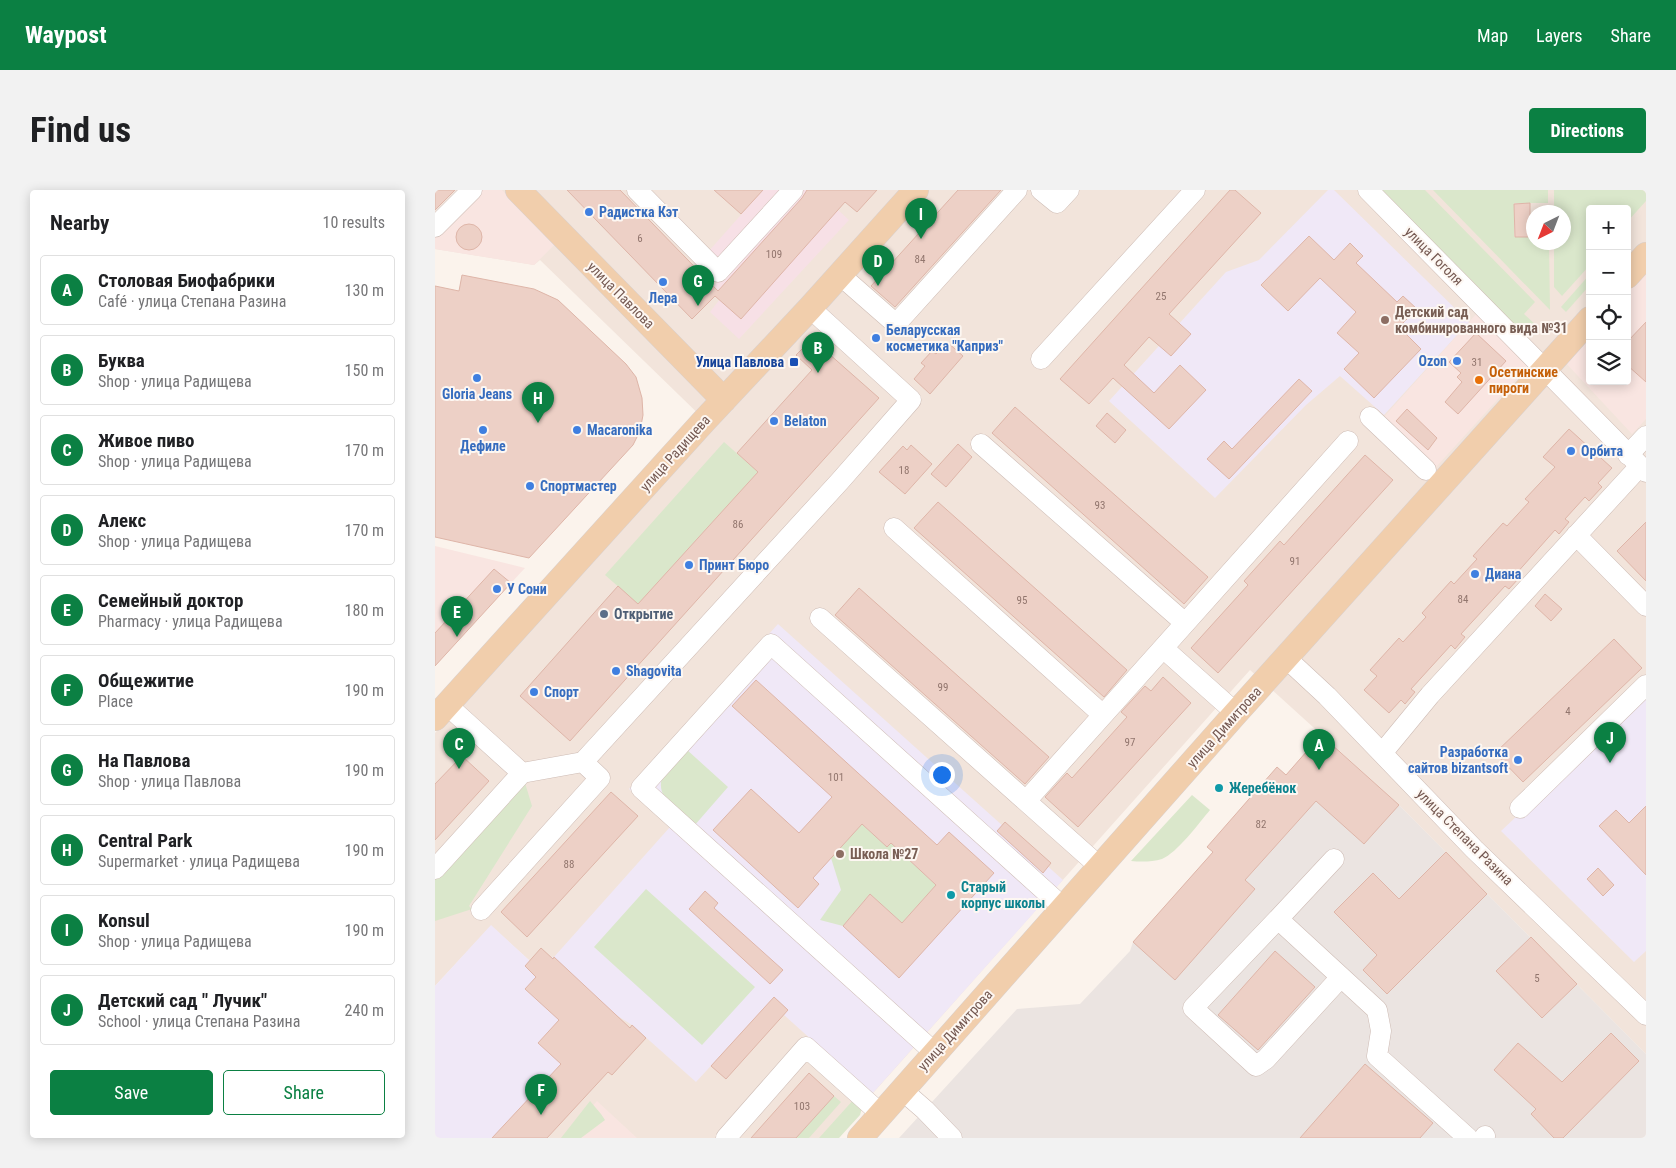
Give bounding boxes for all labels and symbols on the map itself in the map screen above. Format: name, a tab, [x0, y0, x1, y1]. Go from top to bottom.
pin: I	[905, 198, 937, 239]
place label: Радистка Кэт	[599, 204, 679, 220]
north arrow	[1526, 205, 1571, 250]
marker: Радистка Кэт	[583, 206, 595, 218]
street label: улица Гоголя	[1402, 224, 1466, 288]
house number: 6	[637, 232, 643, 245]
pin: D	[862, 245, 894, 286]
house number: 109	[766, 248, 782, 261]
house number: 84	[915, 253, 926, 266]
street label: улица Павлова	[584, 258, 658, 332]
pin: G	[682, 265, 714, 306]
marker: Лера	[657, 276, 669, 288]
place label: Лера	[649, 290, 678, 306]
house number: 25	[1156, 290, 1166, 303]
place label: Детский сад комбинированного вида №31	[1395, 304, 1568, 336]
marker: Детский сад комбинированного вида №31	[1379, 314, 1391, 326]
place label: Беларусская косметика "Каприз"	[886, 322, 1003, 354]
pin: B	[802, 332, 834, 373]
marker: Беларусская косметика "Каприз"	[870, 332, 882, 344]
place label: Ozon	[1418, 353, 1447, 369]
place label: Улица Павлова	[696, 354, 784, 370]
marker: Ozon	[1451, 355, 1463, 367]
marker: Улица Павлова	[788, 356, 800, 368]
house number: 31	[1472, 356, 1482, 369]
place label: Осетинские пироги	[1489, 364, 1558, 396]
marker: Gloria Jeans	[471, 372, 483, 384]
marker: Осетинские пироги	[1473, 374, 1485, 386]
pin: H	[522, 382, 554, 423]
place label: Gloria Jeans	[442, 386, 512, 402]
street label: улица Радищева	[637, 412, 713, 494]
place label: Belaton	[784, 413, 827, 429]
marker: Belaton	[768, 415, 780, 427]
place label: Macaronika	[587, 422, 653, 438]
marker: Дефиле	[477, 424, 489, 436]
marker: Macaronika	[571, 424, 583, 436]
place label: Дефиле	[460, 438, 506, 454]
place label: Орбита	[1581, 443, 1624, 459]
marker: Орбита	[1565, 445, 1577, 457]
house number: 18	[899, 464, 909, 477]
place label: Спортмастер	[540, 478, 617, 494]
marker: Спортмастер	[524, 480, 536, 492]
house number: 93	[1095, 499, 1105, 512]
house number: 86	[733, 518, 743, 531]
house number: 91	[1290, 555, 1300, 568]
place label: Принт Бюро	[699, 557, 769, 573]
marker: Принт Бюро	[683, 559, 695, 571]
place label: Диана	[1485, 566, 1522, 582]
marker: Диана	[1469, 568, 1481, 580]
place label: У Сони	[507, 581, 547, 597]
marker: У Сони	[491, 583, 503, 595]
house number: 84	[1458, 593, 1469, 606]
house number: 95	[1017, 594, 1027, 607]
pin: E	[441, 596, 473, 637]
place label: Открытие	[614, 606, 673, 622]
marker: Открытие	[598, 608, 610, 620]
place label: Shagovita	[626, 663, 682, 679]
marker: Shagovita	[610, 665, 622, 677]
house number: 99	[938, 681, 948, 694]
street label: улица Димитрова	[1184, 683, 1264, 771]
place label: Спорт	[544, 684, 580, 700]
marker: Спорт	[528, 686, 540, 698]
house number: 4	[1565, 705, 1571, 718]
pin: J	[1594, 722, 1626, 763]
pin: C	[443, 728, 475, 769]
pin: A	[1303, 729, 1335, 770]
house number: 97	[1125, 736, 1135, 749]
place label: Разработка сайтов bizantsoft	[1408, 744, 1508, 776]
marker: Разработка сайтов bizantsoft	[1512, 754, 1524, 766]
your location	[929, 762, 955, 788]
house number: 101	[828, 771, 844, 784]
place label: Жеребёнок	[1229, 780, 1296, 796]
marker: Жеребёнок	[1213, 782, 1225, 794]
street label: улица Степана Разина	[1414, 786, 1516, 888]
house number: 82	[1256, 818, 1266, 831]
place label: Школа №27	[850, 846, 918, 862]
marker: Школа №27	[834, 848, 846, 860]
house number: 88	[564, 858, 574, 871]
place label: Старый корпус школы	[961, 879, 1045, 911]
marker: Старый корпус школы	[945, 889, 957, 901]
house number: 5	[1534, 972, 1540, 985]
street label: улица Димитрова	[915, 986, 995, 1074]
pin: F	[525, 1074, 557, 1115]
house number: 103	[794, 1100, 810, 1113]

